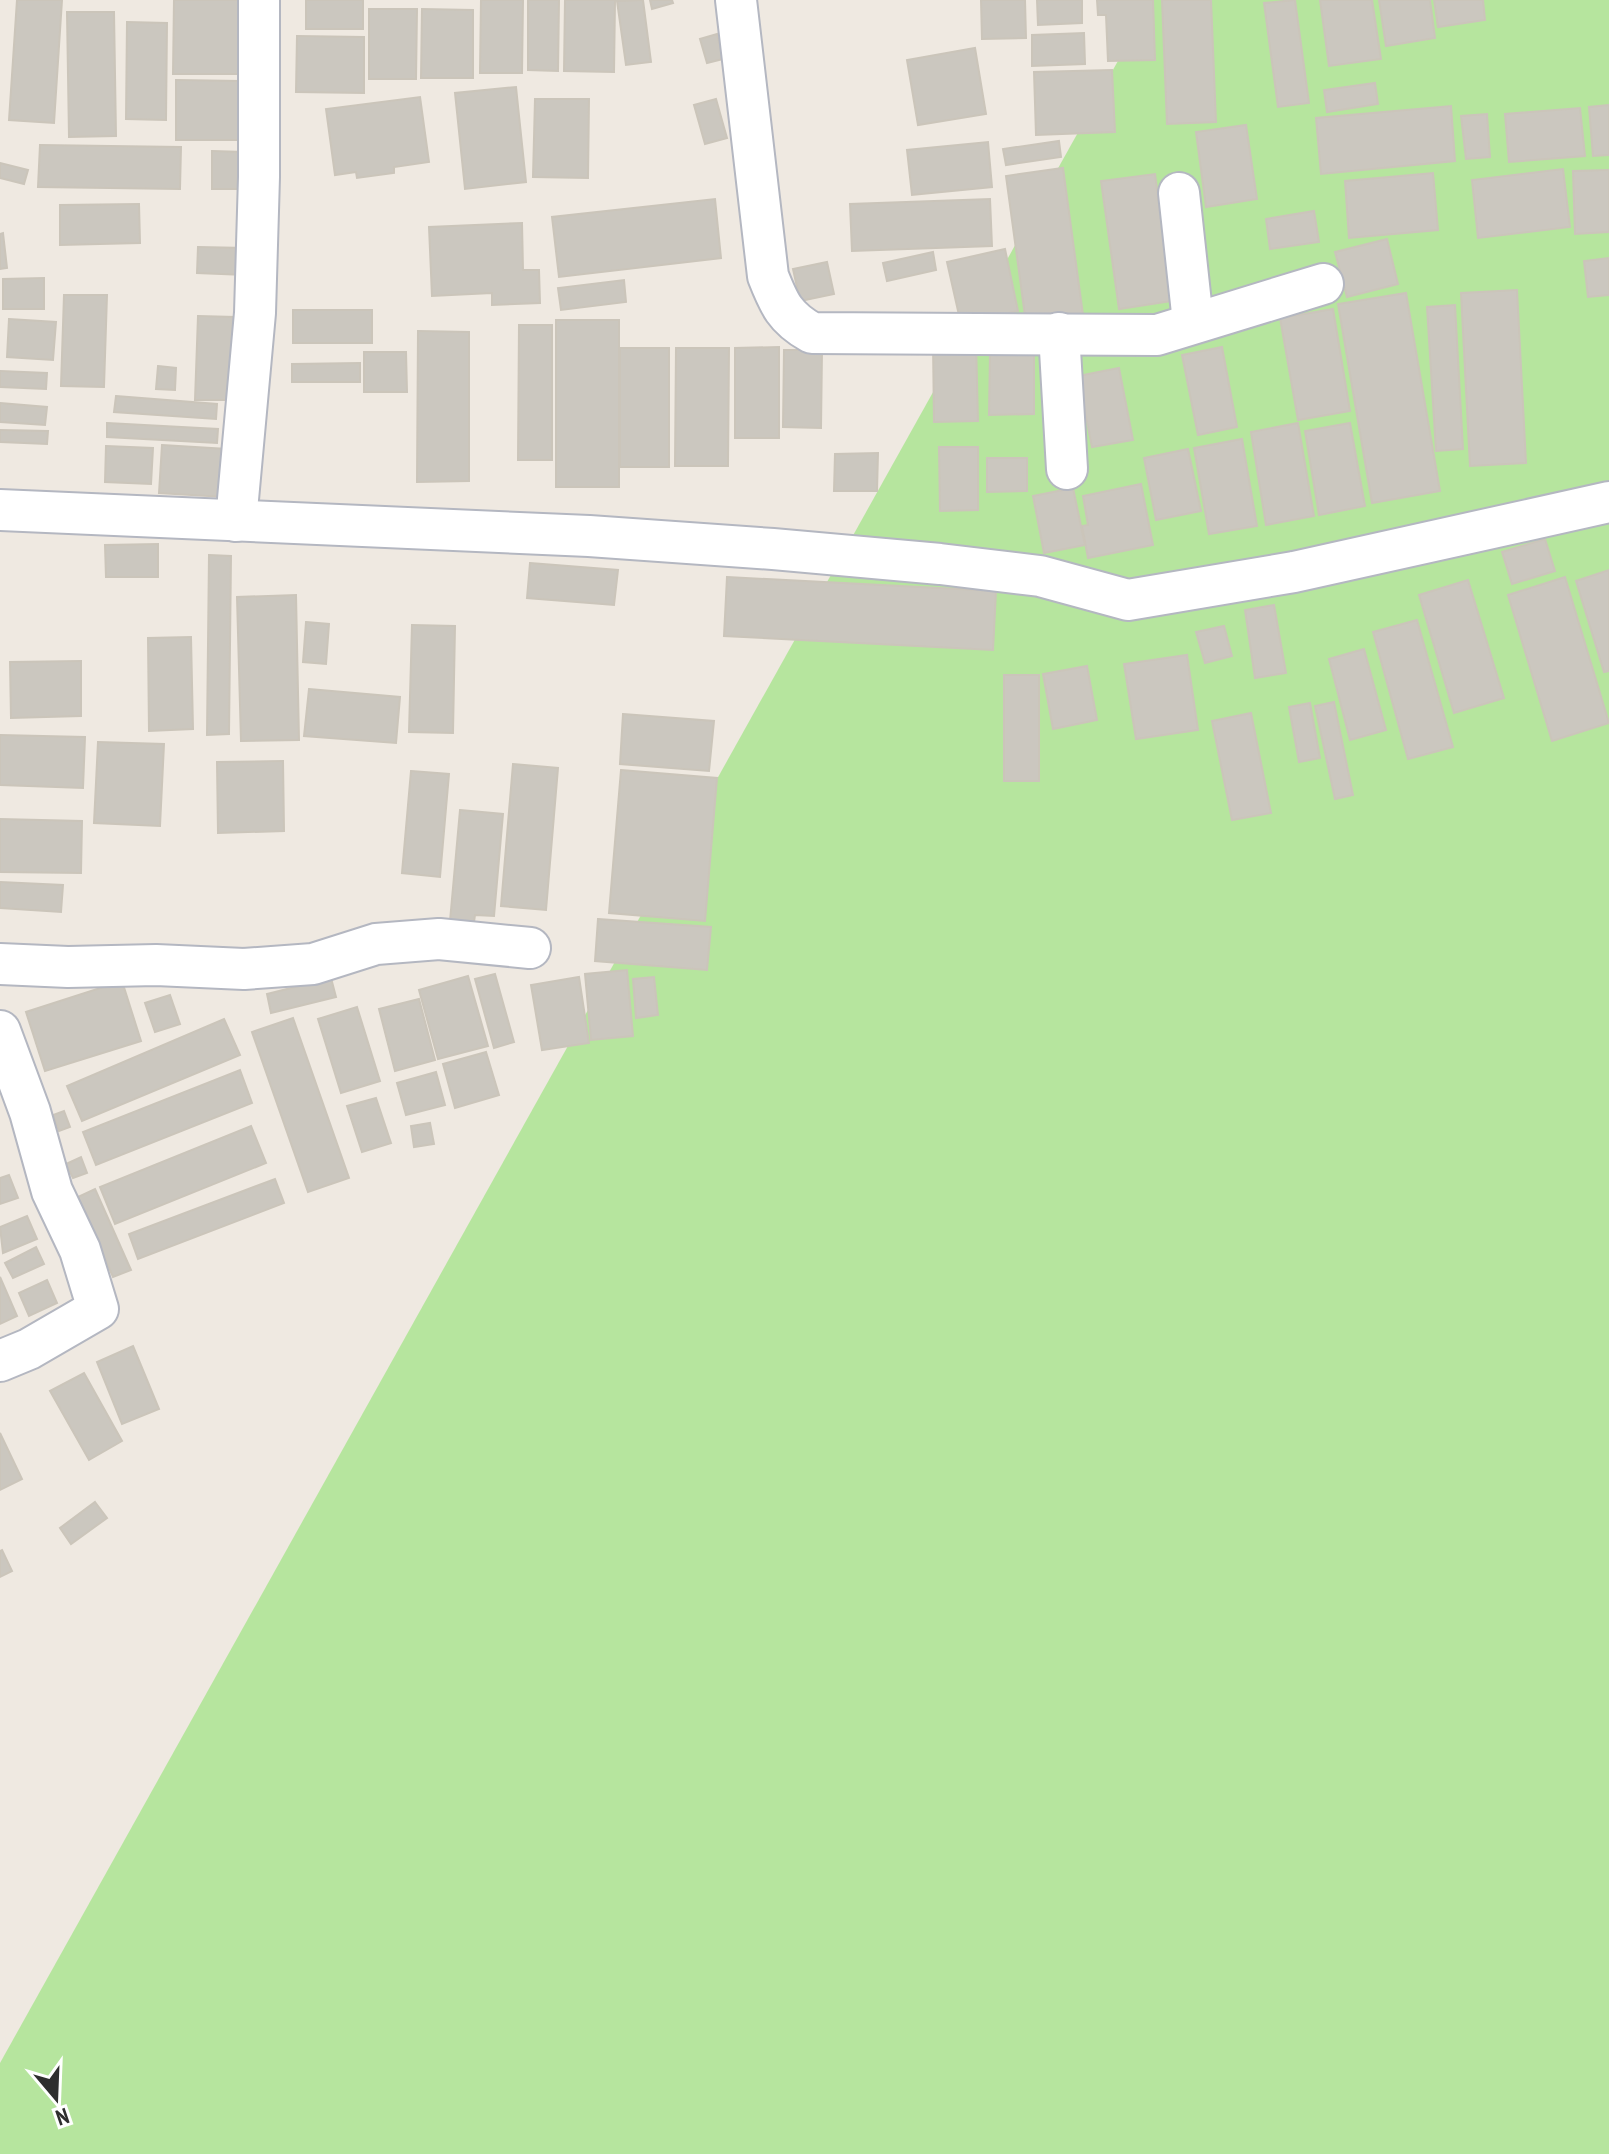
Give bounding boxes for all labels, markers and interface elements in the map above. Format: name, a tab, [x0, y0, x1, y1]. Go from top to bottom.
north arrow	[16, 2058, 96, 2138]
text: N	[52, 2102, 73, 2132]

